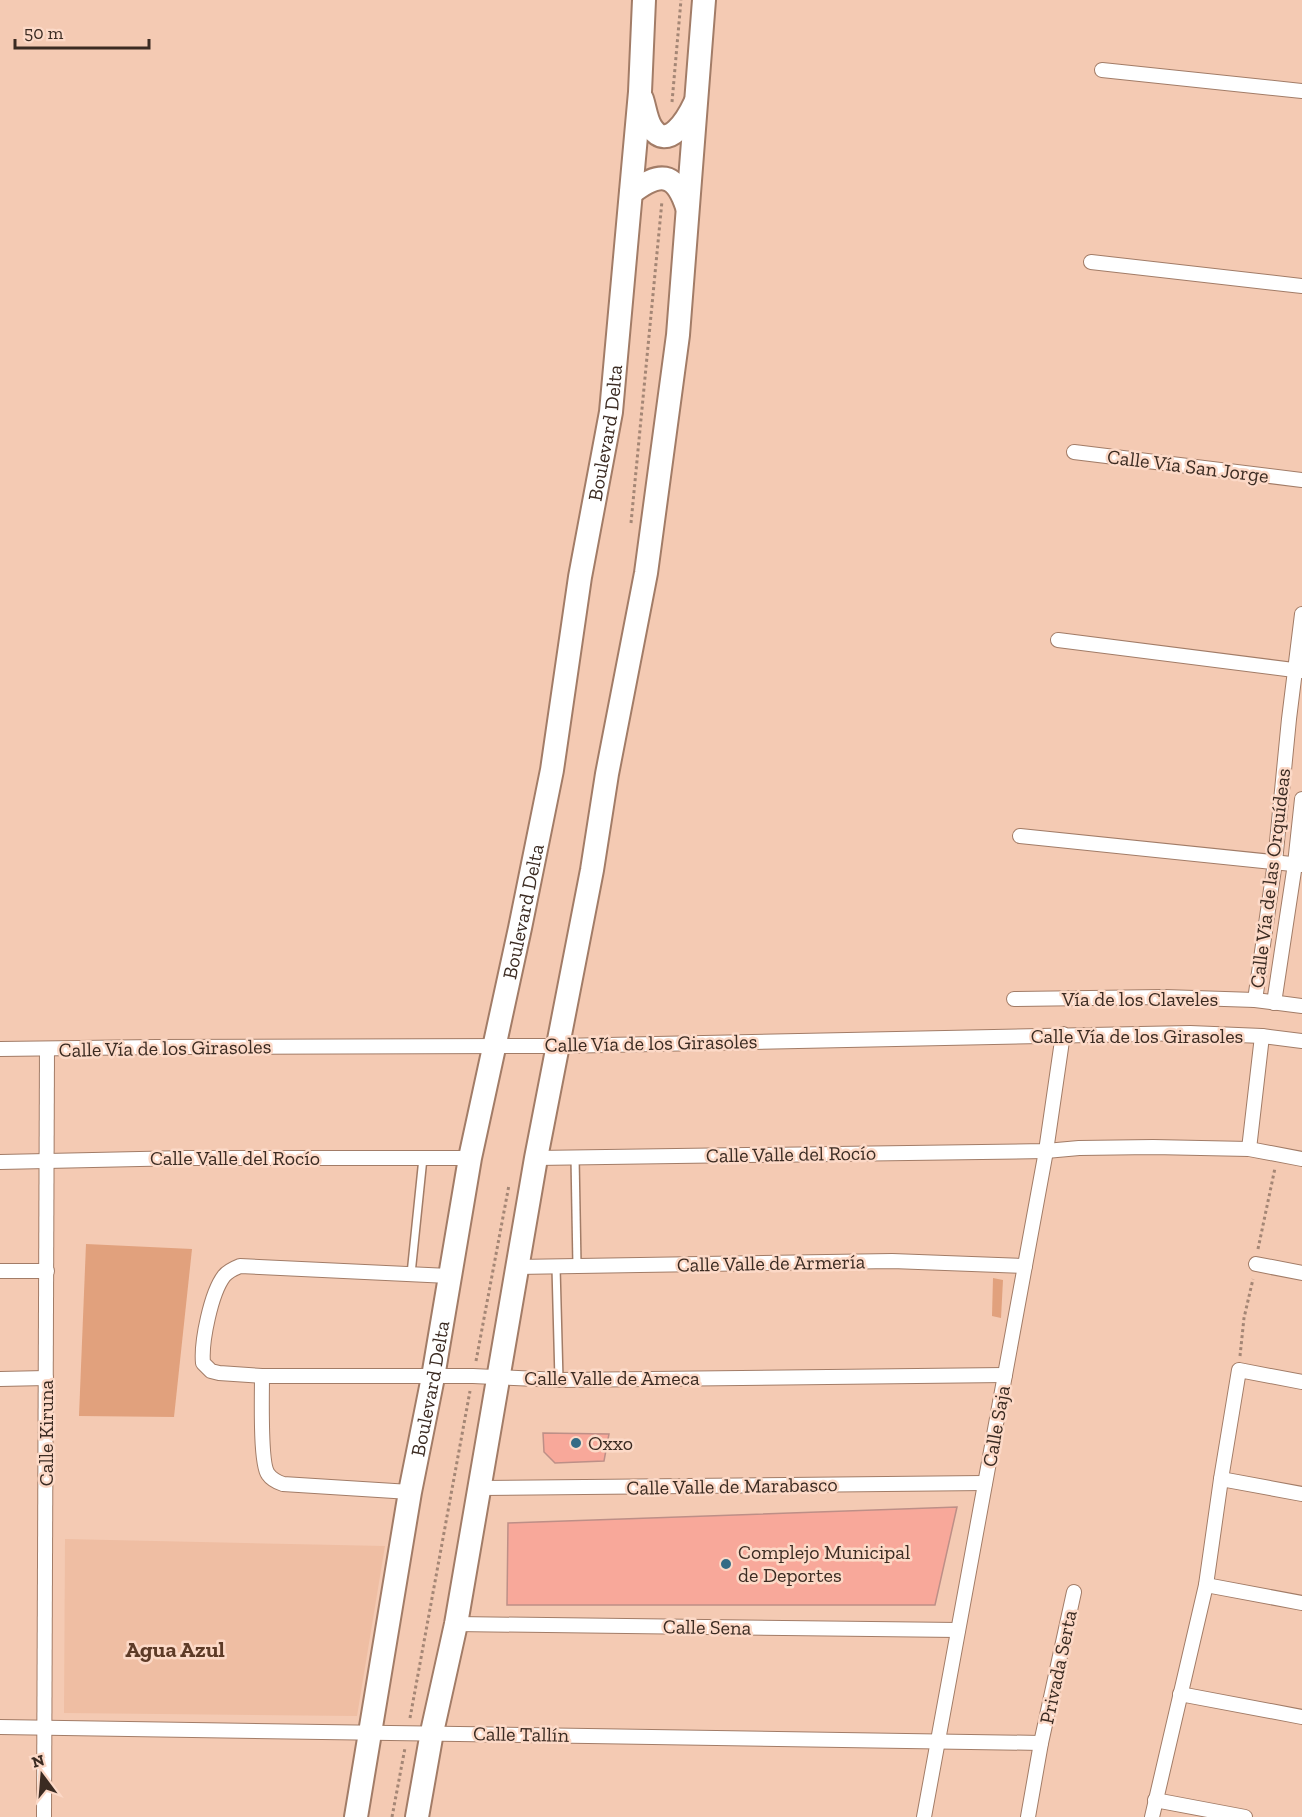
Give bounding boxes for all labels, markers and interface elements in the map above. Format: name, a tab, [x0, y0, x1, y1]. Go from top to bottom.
scale bar	[15, 12, 148, 50]
text: 50 m	[24, 22, 64, 44]
street label: Boulevard Delta	[583, 363, 627, 503]
street label: Calle Vía San Jorge	[1106, 444, 1270, 488]
street label: Calle Vía de las Orquídeas	[1245, 767, 1295, 989]
street label: Boulevard Delta	[497, 841, 549, 981]
street label: Vía de los Claveles	[1061, 987, 1218, 1011]
street label: Calle Vía de los Girasoles	[1031, 1024, 1243, 1048]
street label: Calle Vía de los Girasoles	[544, 1029, 758, 1057]
street label: Calle Vía de los Girasoles	[58, 1034, 272, 1062]
street label: Calle Valle del Rocío	[706, 1141, 876, 1167]
street label: Calle Valle del Rocío	[150, 1146, 320, 1170]
street label: Calle Valle de Armería	[677, 1249, 866, 1277]
street label: Boulevard Delta	[405, 1318, 454, 1458]
street label: Calle Valle de Ameca	[524, 1366, 700, 1390]
street label: Calle Kiruna	[34, 1379, 58, 1486]
street label: Calle Saja	[977, 1383, 1015, 1469]
place label: Oxxo	[588, 1431, 633, 1455]
marker: Oxxo	[569, 1436, 583, 1450]
street label: Calle Valle de Marabasco	[626, 1472, 838, 1500]
place label: Complejo Municipal de Deportes	[738, 1540, 910, 1587]
marker: Complejo Municipal de Deportes	[719, 1557, 733, 1571]
street label: Privada Serta	[1034, 1608, 1082, 1726]
street label: Calle Sena	[663, 1614, 752, 1640]
district label: Agua Azul	[125, 1636, 225, 1663]
street label: Calle Tallín	[473, 1721, 570, 1747]
north arrow	[12, 1745, 72, 1805]
text: N	[30, 1750, 46, 1772]

